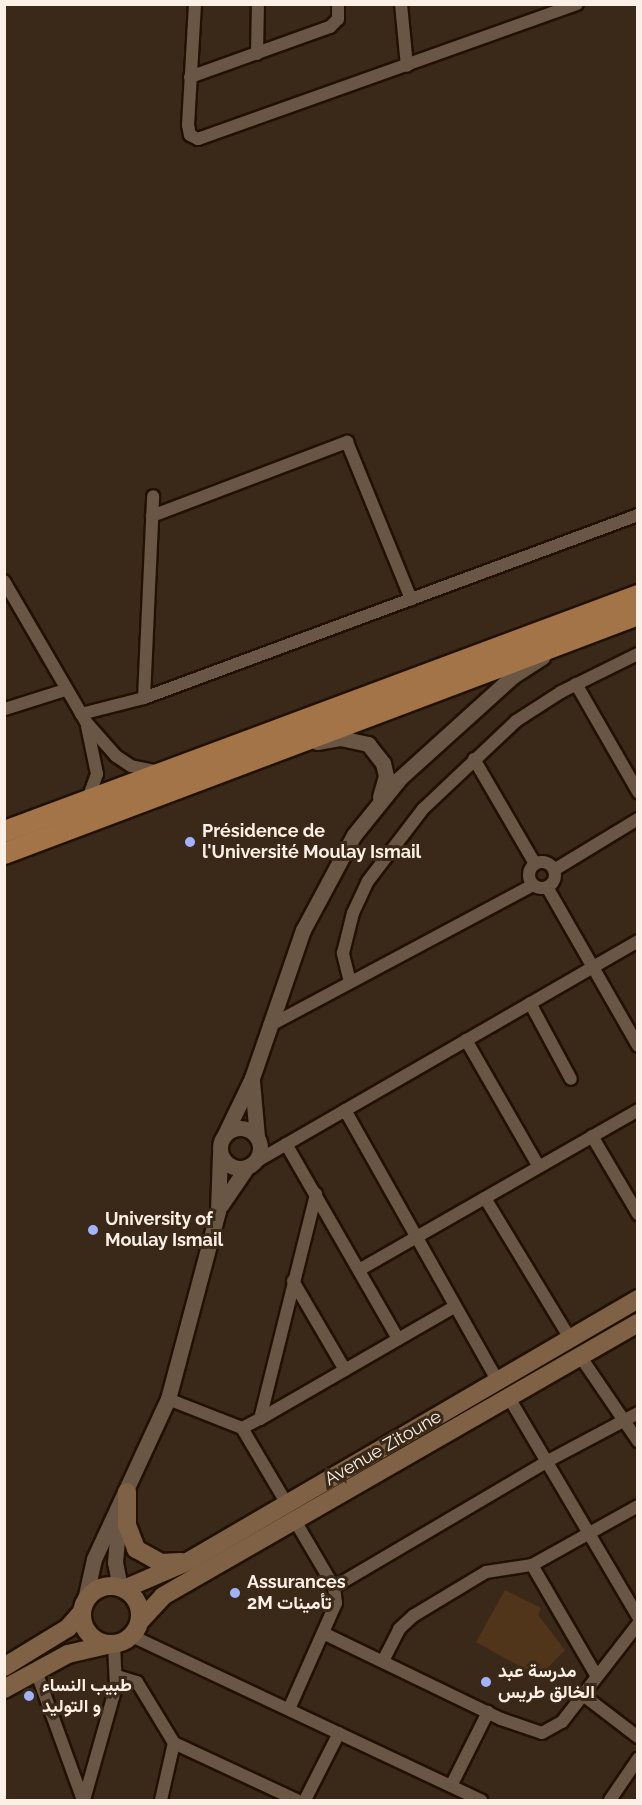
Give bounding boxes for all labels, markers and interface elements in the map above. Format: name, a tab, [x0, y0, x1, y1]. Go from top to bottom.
place label: Présidence de l'Université Moulay Ismail	[202, 821, 422, 864]
marker: Présidence de l'Université Moulay Ismail	[183, 835, 197, 849]
place label: University of Moulay Ismail	[105, 1209, 224, 1252]
marker: University of Moulay Ismail	[86, 1223, 100, 1237]
street label: Avenue Zitoune	[321, 1406, 445, 1490]
place label: Assurances 2M تأمينات	[247, 1572, 346, 1614]
marker: Assurances 2M تأمينات	[228, 1586, 242, 1600]
place label: مدرسة عبد الخالق طريس	[498, 1661, 595, 1704]
place label: طبيب النساء و التوليد	[42, 1675, 132, 1718]
marker: مدرسة عبد الخالق طريس	[479, 1675, 493, 1689]
marker: طبيب النساء و التوليد	[20, 1687, 38, 1705]

